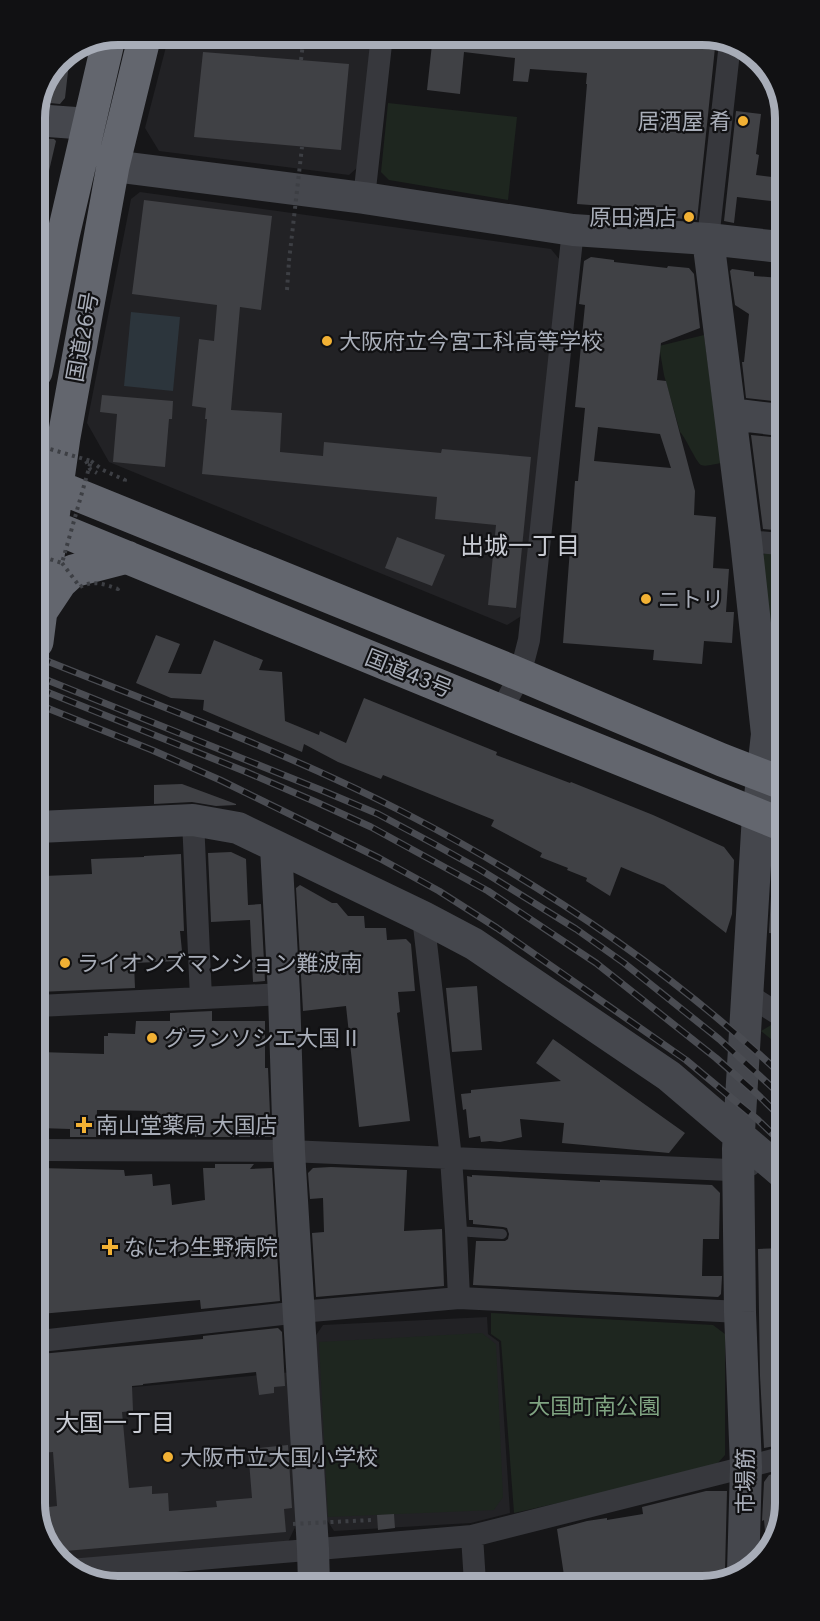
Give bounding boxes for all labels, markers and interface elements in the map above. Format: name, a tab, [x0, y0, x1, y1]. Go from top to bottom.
place label: 居酒屋 肴	[638, 108, 731, 135]
marker: 居酒屋 肴	[736, 114, 750, 128]
place label: 原田酒店	[589, 204, 677, 231]
marker: 原田酒店	[682, 210, 696, 224]
street label: 国道26号	[61, 290, 104, 384]
place label: 大阪府立今宮工科高等学校	[339, 328, 603, 355]
marker: 大阪府立今宮工科高等学校	[320, 334, 334, 348]
district label: 出城一丁目	[460, 531, 580, 560]
place label: ニトリ	[658, 586, 724, 613]
marker: ニトリ	[639, 592, 653, 606]
street label: 国道43号	[361, 644, 456, 703]
place label: ライオンズマンション難波南	[77, 950, 363, 977]
marker: ライオンズマンション難波南	[58, 956, 72, 970]
place label: グランソシエ大国Ⅱ	[164, 1025, 362, 1052]
marker: グランソシエ大国Ⅱ	[145, 1031, 159, 1045]
place label: 南山堂薬局 大国店	[96, 1112, 277, 1139]
marker: 南山堂薬局 大国店	[77, 1118, 91, 1132]
place label: なにわ生野病院	[124, 1234, 278, 1261]
marker: なにわ生野病院	[101, 1238, 119, 1256]
park label: 大国町南公園	[528, 1393, 660, 1420]
district label: 大国一丁目	[55, 1408, 175, 1437]
place label: 大阪市立大国小学校	[180, 1444, 378, 1471]
street label: 市場筋	[732, 1448, 759, 1514]
marker: 大阪市立大国小学校	[161, 1450, 175, 1464]

